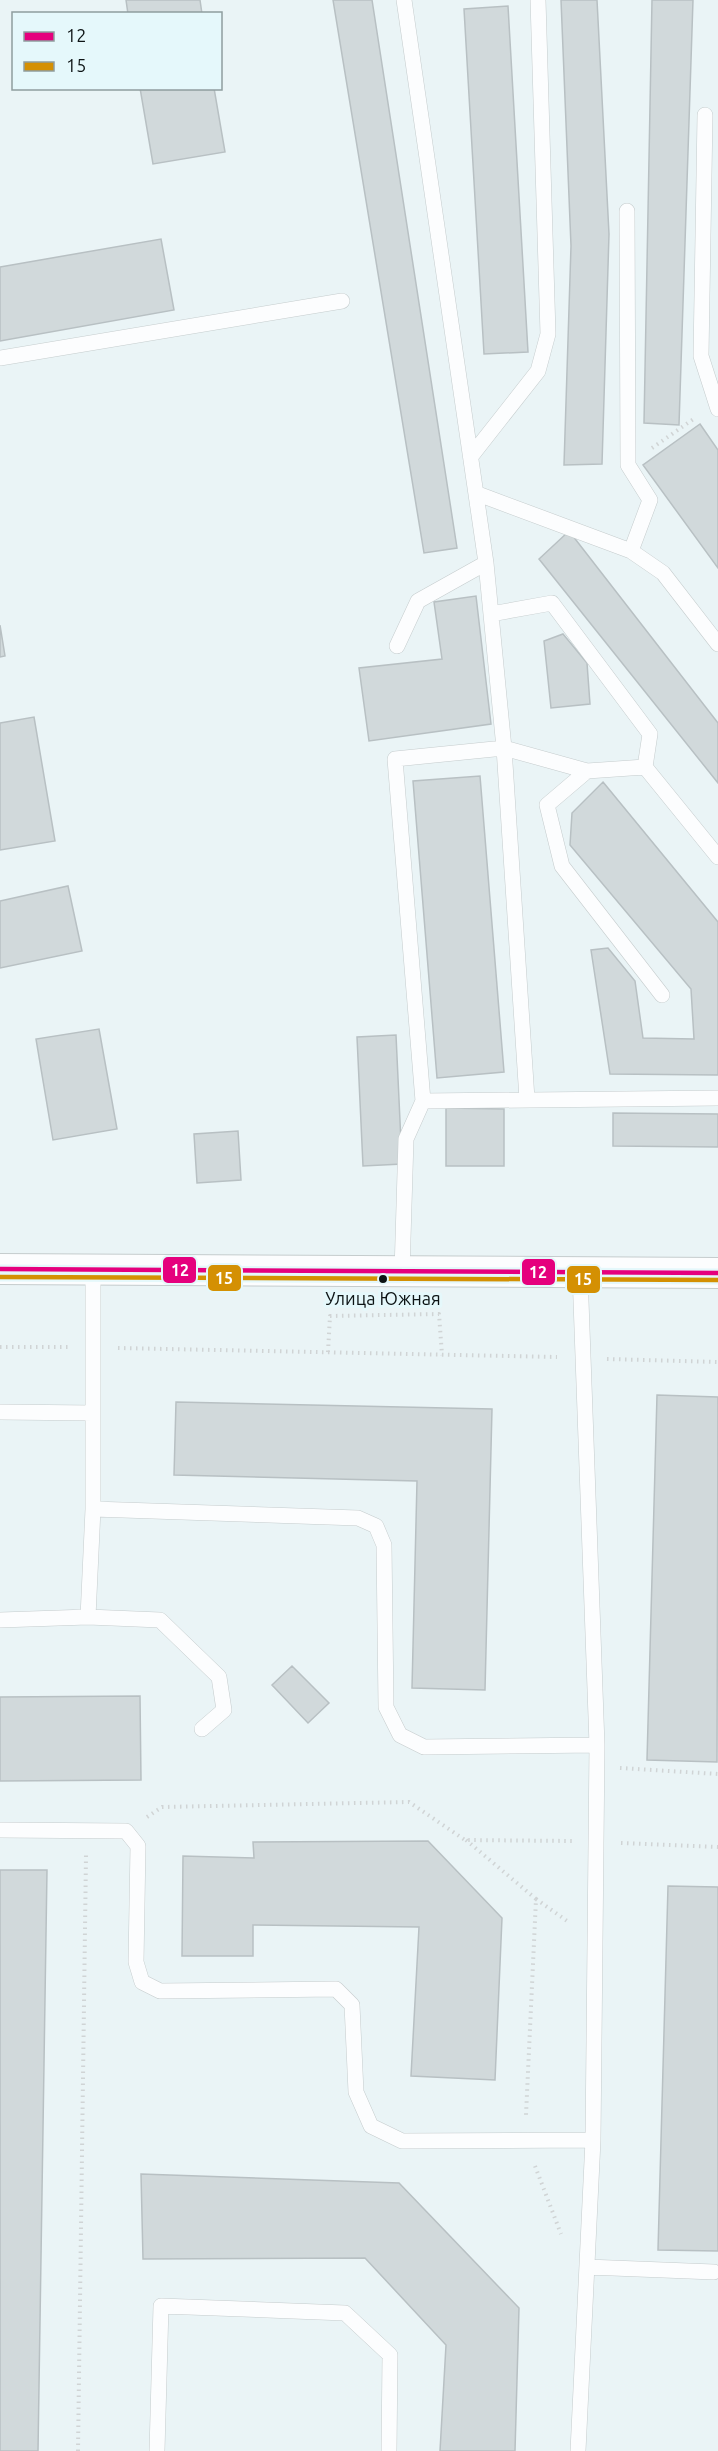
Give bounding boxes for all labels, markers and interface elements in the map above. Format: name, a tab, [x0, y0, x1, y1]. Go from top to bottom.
legend	[12, 12, 222, 90]
text: 12	[66, 25, 86, 45]
text: 15	[66, 55, 86, 75]
line badge: 12	[162, 1256, 197, 1284]
line badge: 12	[521, 1258, 556, 1286]
text: 12	[171, 1261, 189, 1279]
text: 12	[529, 1263, 547, 1281]
line badge: 15	[207, 1264, 242, 1292]
line badge: 15	[566, 1265, 601, 1294]
text: 15	[215, 1269, 233, 1287]
text: 15	[574, 1270, 592, 1288]
marker: Улица Южная	[377, 1273, 389, 1285]
place label: Улица Южная	[325, 1288, 441, 1308]

